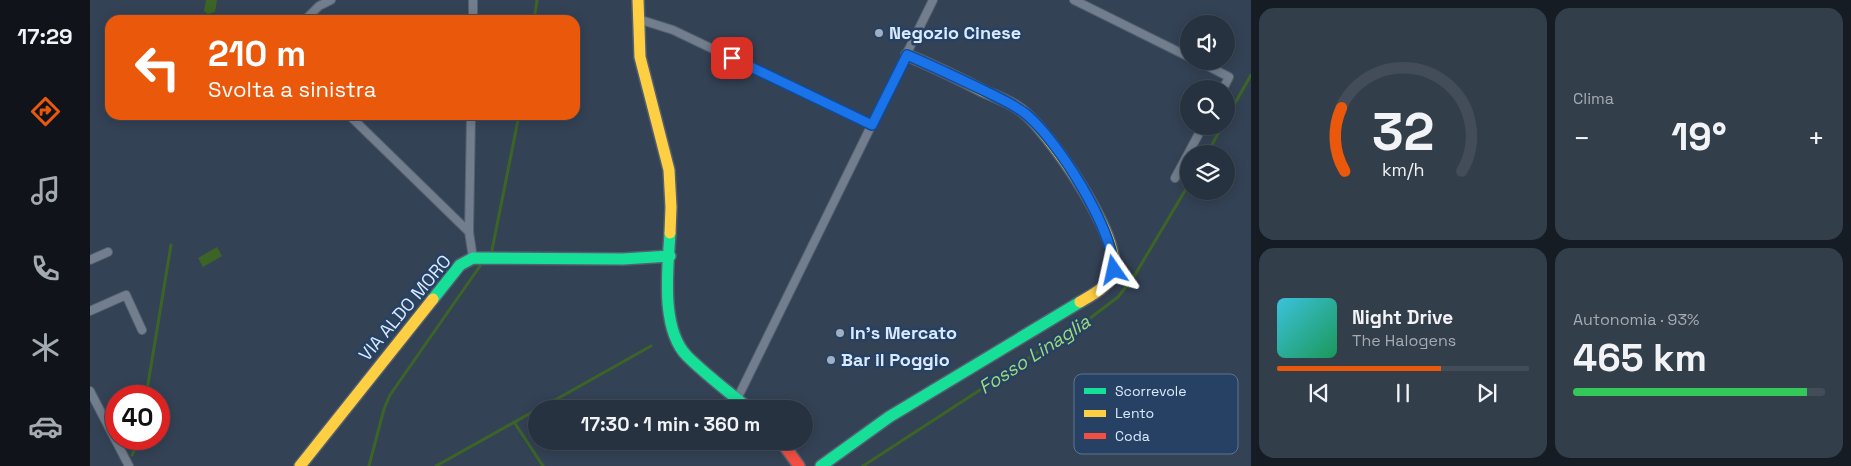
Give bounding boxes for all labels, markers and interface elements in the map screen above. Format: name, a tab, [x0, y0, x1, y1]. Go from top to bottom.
map controls	[1180, 15, 1235, 200]
button: sound	[1180, 15, 1235, 70]
place label: Negozio Cinese	[889, 21, 1021, 44]
text: 17:29	[17, 22, 73, 50]
marker: Negozio Cinese	[873, 27, 885, 39]
text: 210 m	[208, 32, 306, 76]
icon: left	[125, 35, 190, 100]
pin	[711, 37, 753, 79]
icon: arrive	[718, 44, 746, 72]
text: Svolta a sinistra	[208, 75, 376, 103]
button: search	[1180, 80, 1235, 135]
text: Clima	[1573, 88, 1614, 109]
icon: directions	[28, 94, 63, 129]
text: 32	[1372, 99, 1434, 165]
text: 19°	[1671, 113, 1727, 161]
text: −	[1573, 120, 1590, 156]
text: +	[1808, 120, 1825, 156]
button: layers	[1180, 145, 1235, 200]
text: km/h	[1382, 158, 1424, 181]
icon: music	[28, 173, 63, 208]
position arrow	[1087, 243, 1139, 295]
street label: VIA ALDO MORO	[353, 250, 456, 366]
icon: phone	[28, 251, 63, 286]
text: Night Drive	[1352, 305, 1453, 330]
water label: Fosso Linaglia	[974, 309, 1095, 400]
text: Autonomia · 93%	[1573, 309, 1699, 330]
place label: In's Mercato	[850, 321, 957, 344]
marker: In's Mercato	[834, 327, 846, 339]
icon: climate	[28, 330, 63, 365]
text: The Halogens	[1352, 330, 1456, 351]
text: 465 km	[1573, 334, 1707, 382]
place label: Bar il Poggio	[841, 348, 950, 371]
marker: Bar il Poggio	[825, 354, 837, 366]
legend	[1074, 374, 1238, 454]
icon: previous	[1305, 379, 1333, 407]
icon: pause	[1389, 379, 1417, 407]
icon: next	[1473, 379, 1501, 407]
text: Scorrevole	[1115, 382, 1187, 400]
speed limit sign: 40	[105, 385, 170, 450]
text: Lento	[1115, 404, 1154, 422]
icon: car	[28, 409, 63, 444]
text: 17:30 · 1 min · 360 m	[581, 412, 760, 437]
text: Coda	[1115, 427, 1150, 445]

